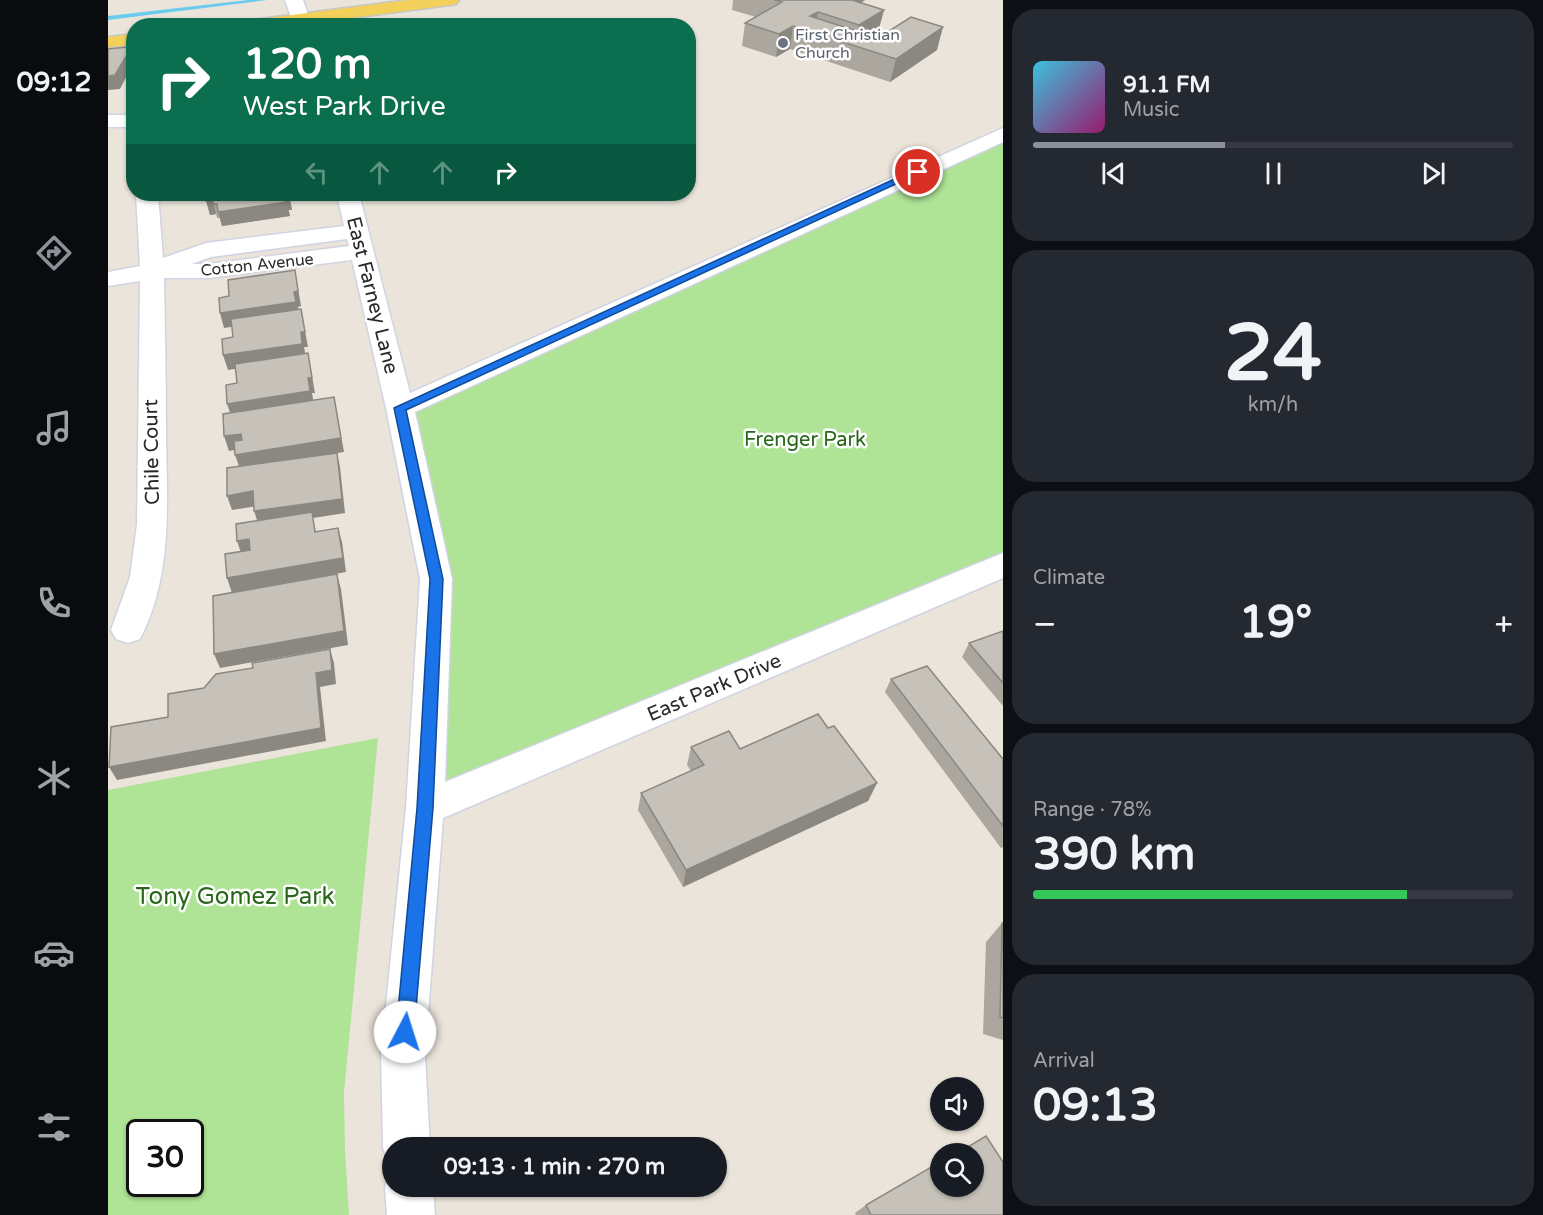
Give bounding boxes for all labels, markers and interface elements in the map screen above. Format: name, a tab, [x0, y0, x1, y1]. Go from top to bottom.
place label: First Christian Church	[795, 25, 900, 63]
marker: First Christian Church	[776, 36, 790, 50]
text: 120 m	[243, 39, 372, 90]
icon: right	[144, 42, 222, 120]
text: 09:12	[17, 66, 91, 99]
text: 91.1 FM	[1123, 72, 1211, 98]
text: West Park Drive	[243, 90, 446, 123]
text: Music	[1123, 98, 1179, 122]
pin	[892, 146, 943, 197]
icon: arrive	[901, 155, 934, 188]
icon: left	[300, 156, 333, 189]
icon: ahead	[363, 156, 396, 189]
icon: ahead	[426, 156, 459, 189]
icon: right	[489, 156, 522, 189]
icon: previous	[1097, 157, 1130, 190]
icon: pause	[1257, 157, 1290, 190]
icon: next	[1417, 157, 1450, 190]
street label: East Farney Lane	[341, 214, 403, 376]
icon: directions	[33, 232, 75, 274]
street label: Cotton Avenue	[200, 249, 315, 281]
text: 24	[1224, 307, 1322, 401]
text: km/h	[1248, 393, 1298, 417]
street label: Chile Court	[139, 399, 165, 505]
icon: music	[33, 407, 75, 449]
park label: Frenger Park	[744, 428, 866, 452]
text: Climate	[1033, 566, 1105, 590]
icon: phone	[33, 582, 75, 624]
text: 19°	[1239, 596, 1312, 650]
text: −	[1033, 605, 1057, 644]
text: +	[1494, 605, 1513, 644]
street label: East Park Drive	[644, 649, 785, 727]
icon: climate	[33, 757, 75, 799]
text: Range · 78%	[1033, 798, 1152, 822]
text: 390 km	[1033, 828, 1195, 882]
park label: Tony Gomez Park	[135, 882, 335, 911]
icon: car	[33, 932, 75, 974]
position arrow	[373, 1000, 437, 1064]
text: Arrival	[1033, 1049, 1095, 1073]
map controls	[930, 1077, 984, 1197]
button: sound	[930, 1077, 984, 1131]
text: 09:13	[1033, 1079, 1158, 1133]
icon: filters	[33, 1106, 75, 1148]
speed limit sign: 30	[126, 1119, 204, 1197]
button: search	[930, 1143, 984, 1197]
text: 09:13 · 1 min · 270 m	[444, 1154, 665, 1180]

